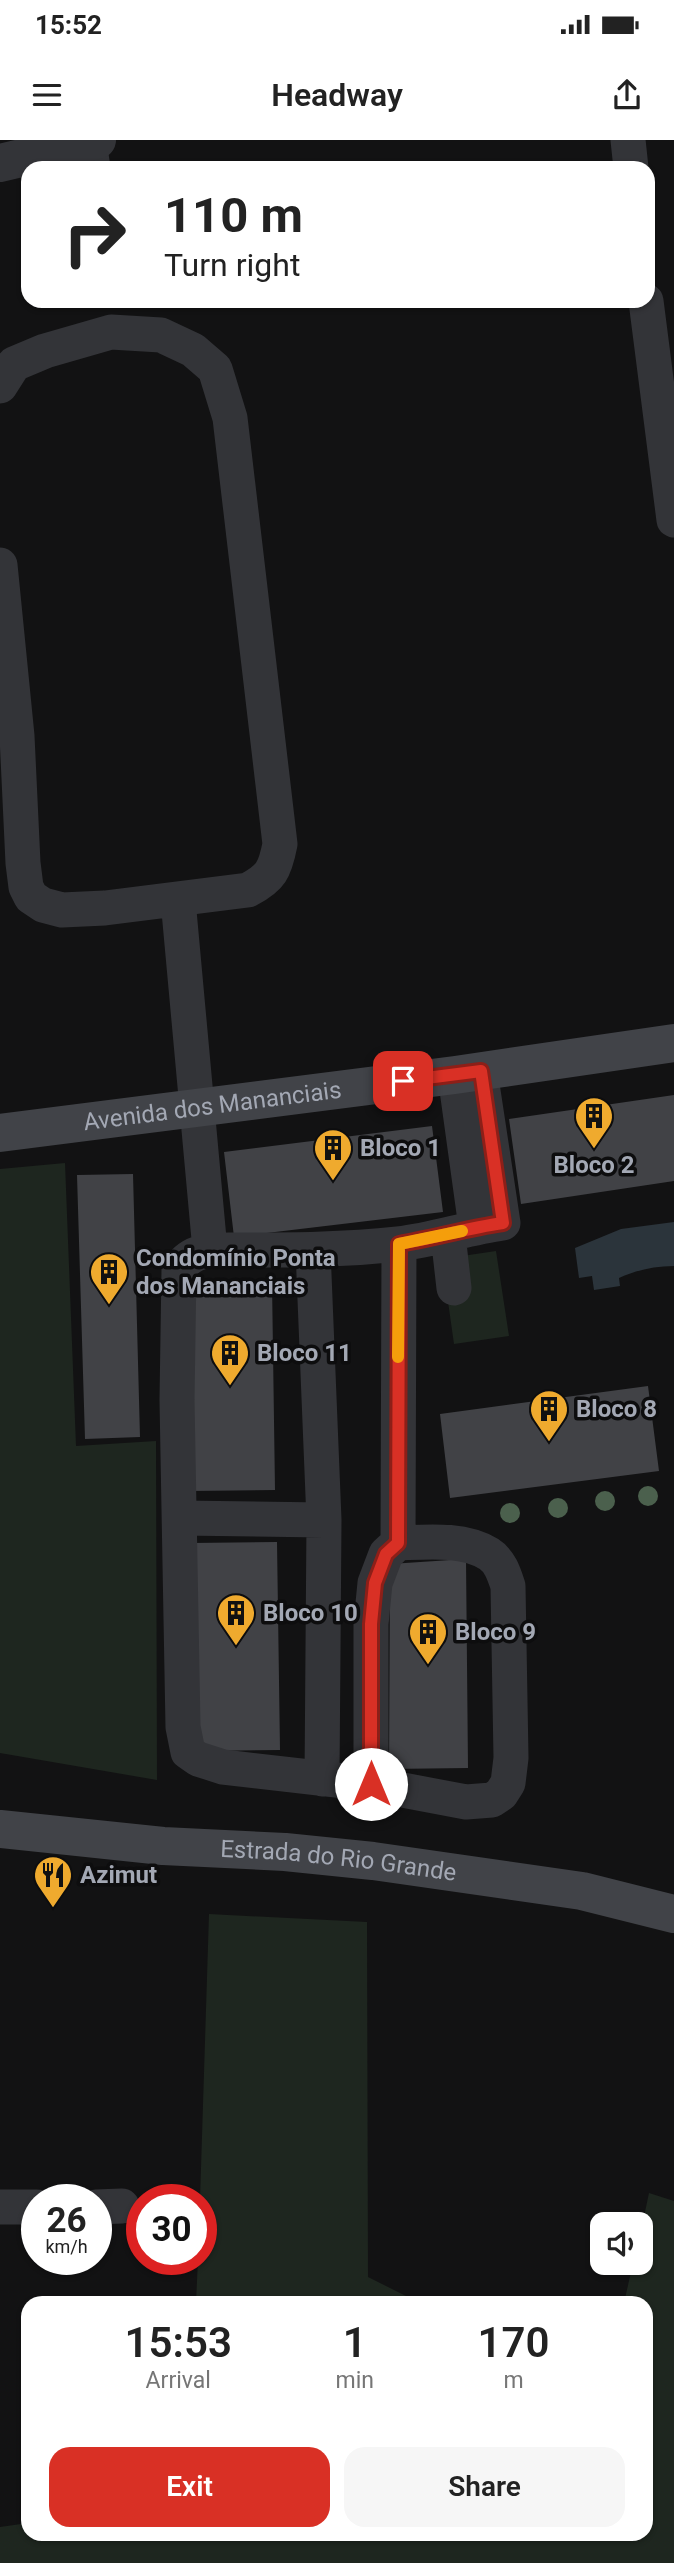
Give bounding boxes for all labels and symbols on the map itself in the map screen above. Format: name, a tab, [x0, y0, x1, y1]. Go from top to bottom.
pin	[373, 1051, 433, 1111]
street label: Avenida dos Mananciais	[82, 1076, 343, 1136]
building icon: Bloco 2	[573, 1095, 615, 1150]
building icon: Bloco 1	[312, 1127, 354, 1182]
place label: Bloco 1	[360, 1134, 441, 1162]
place label: Bloco 2	[554, 1151, 635, 1179]
place label: Condomínio Ponta dos Mananciais	[136, 1244, 336, 1300]
building icon: Condomínio Ponta dos Mananciais	[88, 1251, 130, 1306]
building icon: Bloco 11	[209, 1332, 251, 1387]
place label: Bloco 11	[257, 1339, 352, 1367]
building icon: Bloco 8	[528, 1388, 570, 1443]
place label: Bloco 8	[576, 1395, 657, 1423]
building icon: Bloco 10	[215, 1592, 257, 1647]
place label: Bloco 10	[263, 1599, 358, 1627]
building icon: Bloco 9	[407, 1611, 449, 1666]
place label: Bloco 9	[455, 1618, 536, 1646]
position arrow	[334, 1747, 408, 1821]
street label: Estrada do Rio Grande	[220, 1835, 458, 1887]
restaurant icon: Azimut	[32, 1854, 74, 1909]
place label: Azimut	[80, 1861, 157, 1889]
speed limit sign: 30	[126, 2184, 217, 2275]

